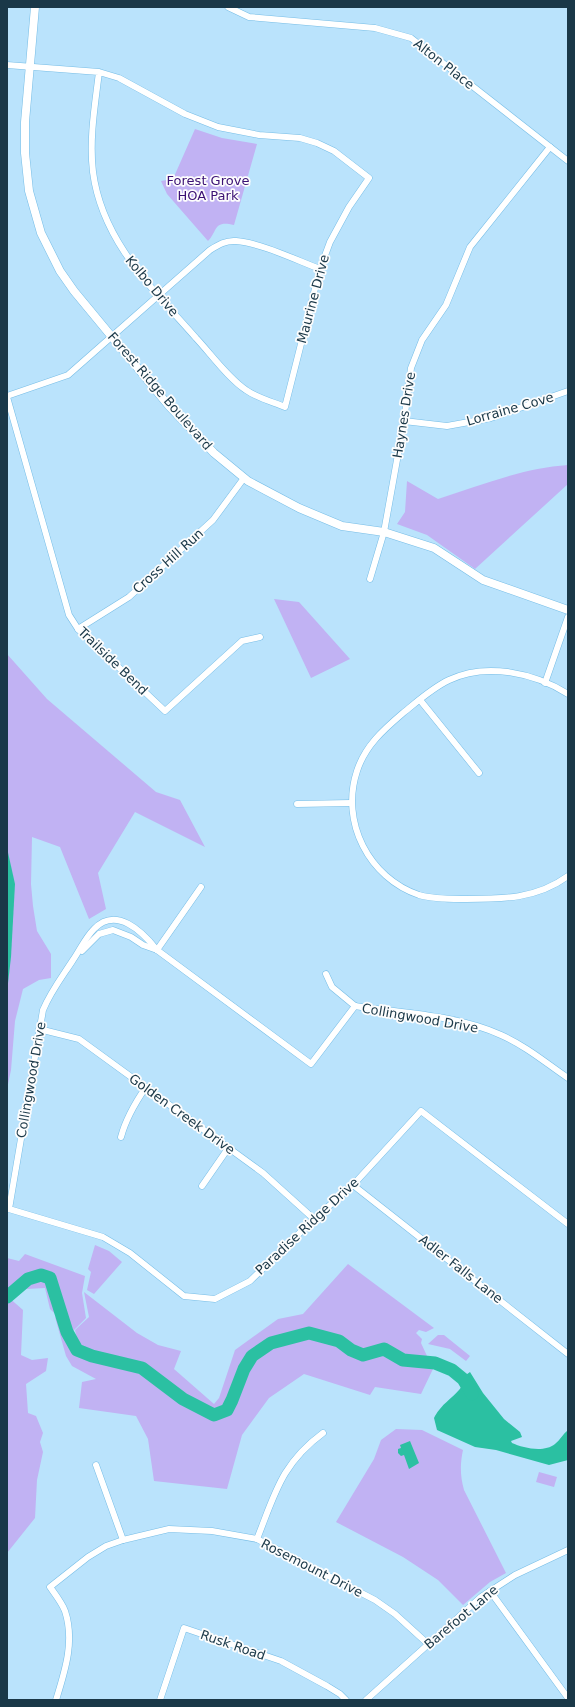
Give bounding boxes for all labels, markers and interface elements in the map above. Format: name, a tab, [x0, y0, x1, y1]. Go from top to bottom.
street label: Alton Place	[411, 36, 477, 92]
park label: Forest Grove HOA Park	[167, 173, 249, 203]
street label: Kolbo Drive	[122, 253, 182, 319]
street label: Maurine Drive	[294, 253, 332, 345]
street label: Forest Ridge Boulevard	[105, 329, 215, 453]
street label: Haynes Drive	[390, 371, 418, 459]
street label: Lorraine Cove	[465, 389, 555, 429]
street label: Cross Hill Run	[130, 525, 206, 597]
street label: Trailside Bend	[74, 623, 151, 698]
street label: Collingwood Drive	[361, 1000, 479, 1036]
street label: Collingwood Drive	[13, 1021, 49, 1139]
street label: Golden Creek Drive	[126, 1071, 238, 1157]
street label: Paradise Ridge Drive	[252, 1174, 362, 1278]
street label: Adler Falls Lane	[416, 1232, 506, 1306]
street label: Rosemount Drive	[259, 1536, 365, 1600]
street label: Barefoot Lane	[421, 1582, 501, 1652]
street label: Rusk Road	[199, 1627, 267, 1663]

